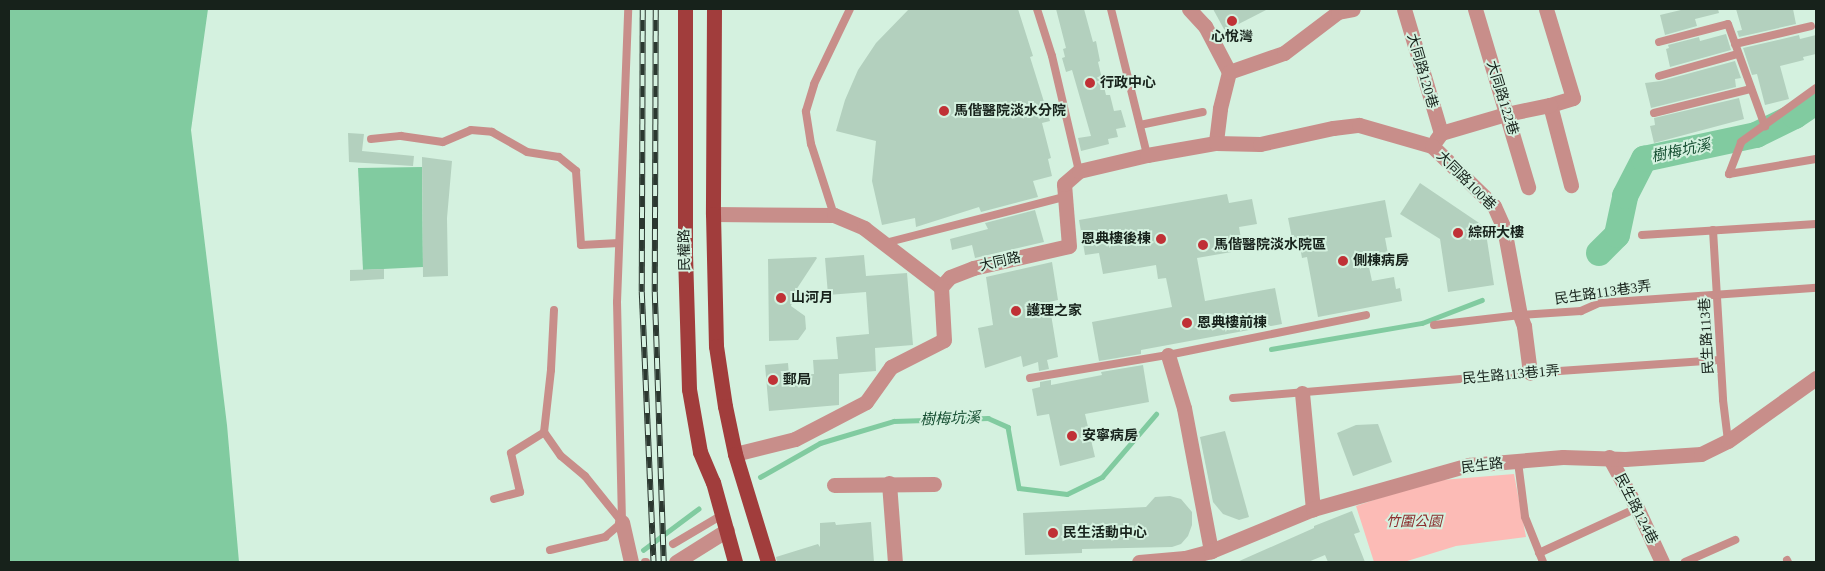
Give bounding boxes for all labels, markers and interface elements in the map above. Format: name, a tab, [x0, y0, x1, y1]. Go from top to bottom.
marker: 心悅灣	[1226, 15, 1238, 27]
place label: 心悅灣	[1211, 29, 1253, 45]
street label: 大同路120巷	[1403, 32, 1441, 110]
street label: 大同路122巷	[1483, 59, 1521, 137]
place label: 行政中心	[1100, 75, 1156, 91]
marker: 行政中心	[1084, 77, 1096, 89]
place label: 馬偕醫院淡水分院	[954, 103, 1066, 119]
marker: 馬偕醫院淡水分院	[938, 105, 950, 117]
water label: 樹梅坑溪	[1650, 136, 1712, 166]
street label: 大同路100巷	[1433, 148, 1499, 214]
place label: 綜研大樓	[1468, 225, 1524, 241]
marker: 綜研大樓	[1452, 227, 1464, 239]
street label: 民權路	[676, 229, 694, 271]
place label: 恩典樓後棟	[1081, 231, 1151, 247]
marker: 恩典樓後棟	[1155, 233, 1167, 245]
place label: 馬偕醫院淡水院區	[1214, 237, 1326, 253]
marker: 馬偕醫院淡水院區	[1196, 238, 1210, 252]
street label: 大同路	[978, 249, 1022, 275]
place label: 側棟病房	[1353, 253, 1409, 269]
marker: 側棟病房	[1337, 255, 1349, 267]
street label: 民生路113巷3弄	[1554, 278, 1652, 308]
place label: 山河月	[791, 290, 833, 306]
marker: 山河月	[775, 292, 787, 304]
street label: 民生路113巷	[1697, 297, 1717, 375]
place label: 護理之家	[1026, 303, 1082, 319]
marker: 護理之家	[1010, 305, 1022, 317]
place label: 恩典樓前棟	[1197, 315, 1267, 331]
marker: 恩典樓前棟	[1181, 317, 1193, 329]
street label: 民生路113巷1弄	[1462, 362, 1560, 388]
place label: 郵局	[783, 372, 811, 388]
marker: 郵局	[767, 374, 779, 386]
water label: 樹梅坑溪	[920, 409, 980, 429]
place label: 安寧病房	[1082, 428, 1138, 444]
marker: 安寧病房	[1066, 430, 1078, 442]
street label: 民生路	[1460, 455, 1504, 477]
street label: 民生路124巷	[1611, 471, 1661, 547]
park label: 竹圍公園	[1386, 514, 1442, 530]
place label: 民生活動中心	[1063, 525, 1147, 541]
marker: 民生活動中心	[1047, 527, 1059, 539]

